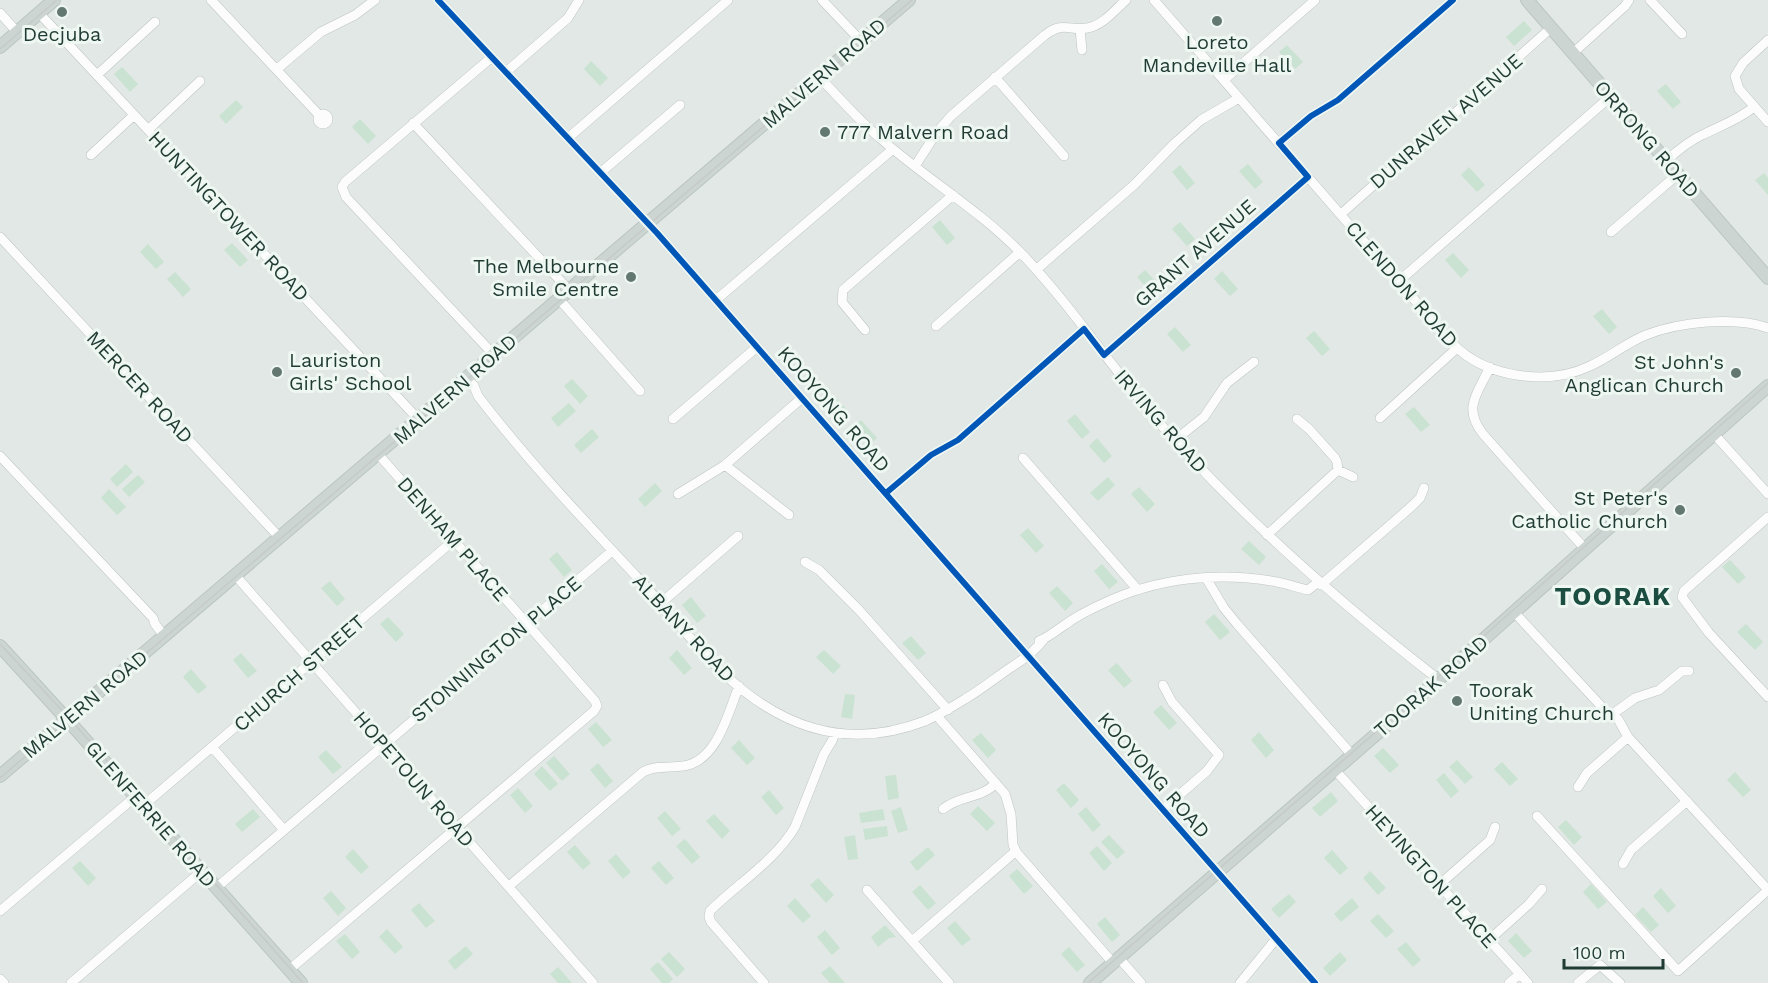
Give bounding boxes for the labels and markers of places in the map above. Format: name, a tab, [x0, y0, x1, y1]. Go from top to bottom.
marker: Decjuba	[55, 5, 69, 19]
marker: Loreto Mandeville Hall	[1210, 14, 1224, 28]
place label: Decjuba	[23, 22, 101, 46]
place label: Loreto Mandeville Hall	[1143, 30, 1291, 77]
place label: 777 Malvern Road	[837, 120, 1009, 144]
marker: 777 Malvern Road	[818, 125, 832, 139]
place label: The Melbourne Smile Centre	[473, 254, 619, 301]
marker: The Melbourne Smile Centre	[624, 270, 638, 284]
place label: Lauriston Girls' School	[289, 348, 411, 395]
place label: St John's Anglican Church	[1565, 350, 1724, 397]
marker: Lauriston Girls' School	[270, 365, 284, 379]
marker: St John's Anglican Church	[1729, 366, 1743, 380]
place label: St Peter's Catholic Church	[1511, 486, 1668, 533]
marker: St Peter's Catholic Church	[1673, 503, 1687, 517]
place label: Toorak Uniting Church	[1469, 678, 1614, 725]
marker: Toorak Uniting Church	[1450, 694, 1464, 708]

